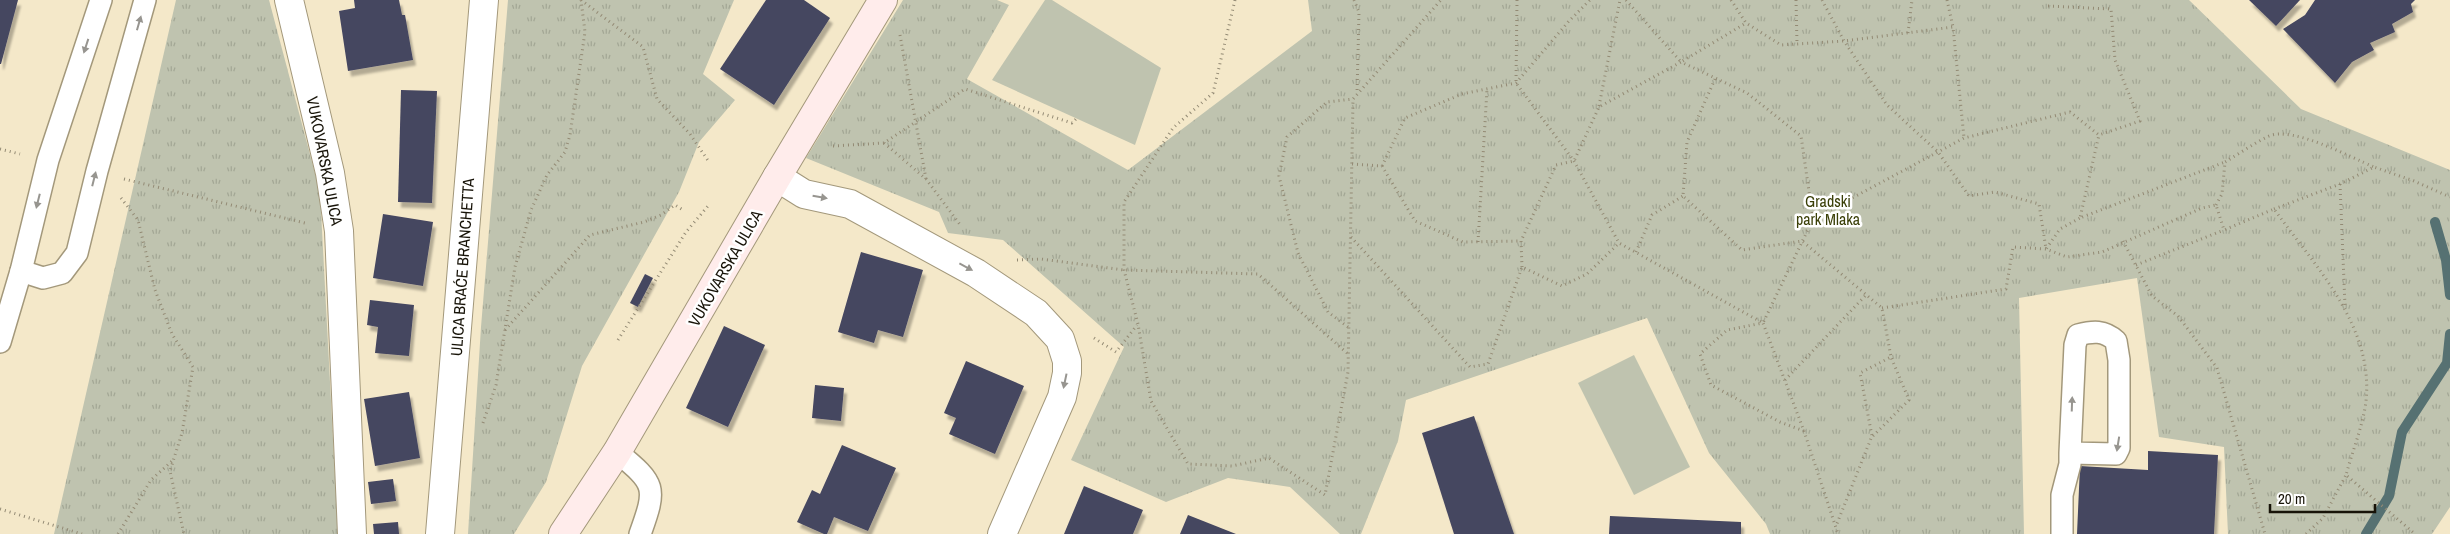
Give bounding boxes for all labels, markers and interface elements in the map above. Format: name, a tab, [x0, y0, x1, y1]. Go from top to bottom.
one-way arrow	[136, 16, 144, 31]
one-way arrow	[81, 39, 89, 54]
street label: VUKOVARSKA ULICA	[302, 95, 348, 228]
one-way arrow	[90, 172, 98, 187]
street label: ULICA BRAĆE BRANCHETTA	[445, 177, 479, 357]
park label: Gradski park Mlaka	[1796, 190, 1861, 230]
one-way arrow	[34, 194, 42, 209]
one-way arrow	[813, 194, 829, 202]
street label: VUKOVARSKA ULICA	[683, 206, 767, 330]
one-way arrow	[959, 263, 972, 272]
one-way arrow	[1061, 373, 1069, 389]
one-way arrow	[2069, 396, 2077, 412]
one-way arrow	[2114, 436, 2122, 452]
scale bar	[2270, 482, 2375, 514]
text: 20 m	[2278, 488, 2305, 509]

